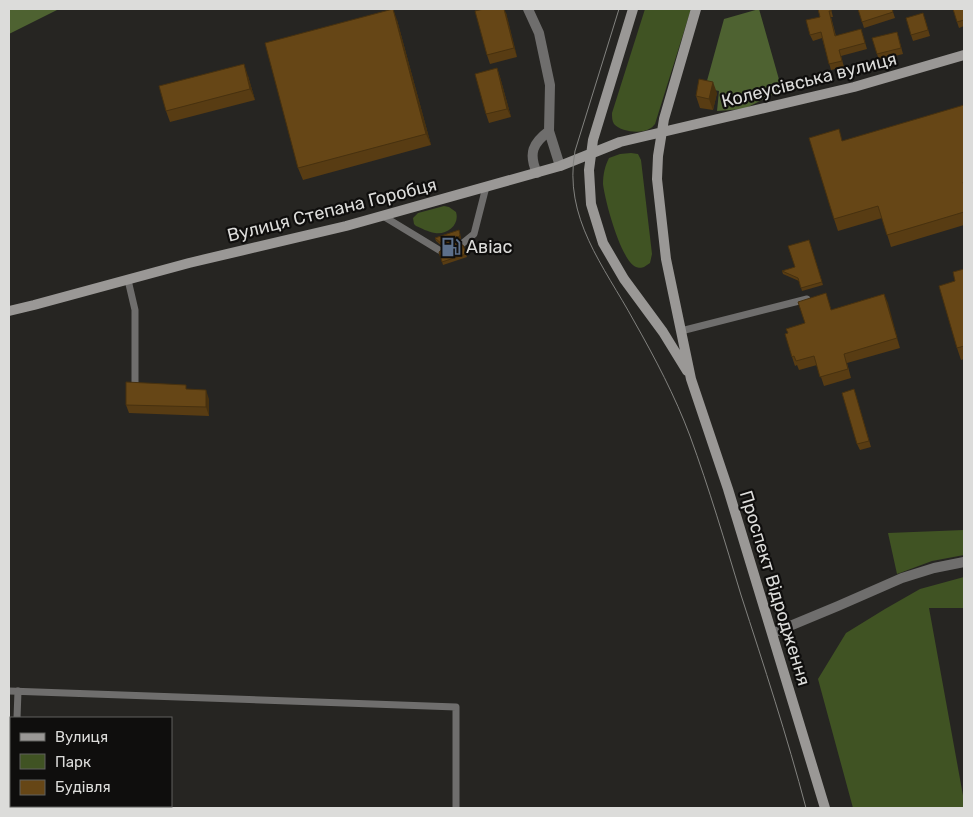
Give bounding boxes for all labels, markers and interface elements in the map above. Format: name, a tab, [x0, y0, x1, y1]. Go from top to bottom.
street label: Колеусівська вулиця	[719, 48, 899, 112]
street label: Вулиця Степана Горобця	[225, 173, 439, 247]
fuel station icon: Авіас	[440, 236, 462, 258]
place label: Авіас	[466, 236, 512, 258]
street label: Проспект Відродження	[735, 488, 815, 688]
legend	[10, 717, 172, 807]
text: Вулиця	[55, 728, 108, 746]
text: Парк	[55, 753, 91, 771]
text: Будівля	[55, 778, 111, 796]

